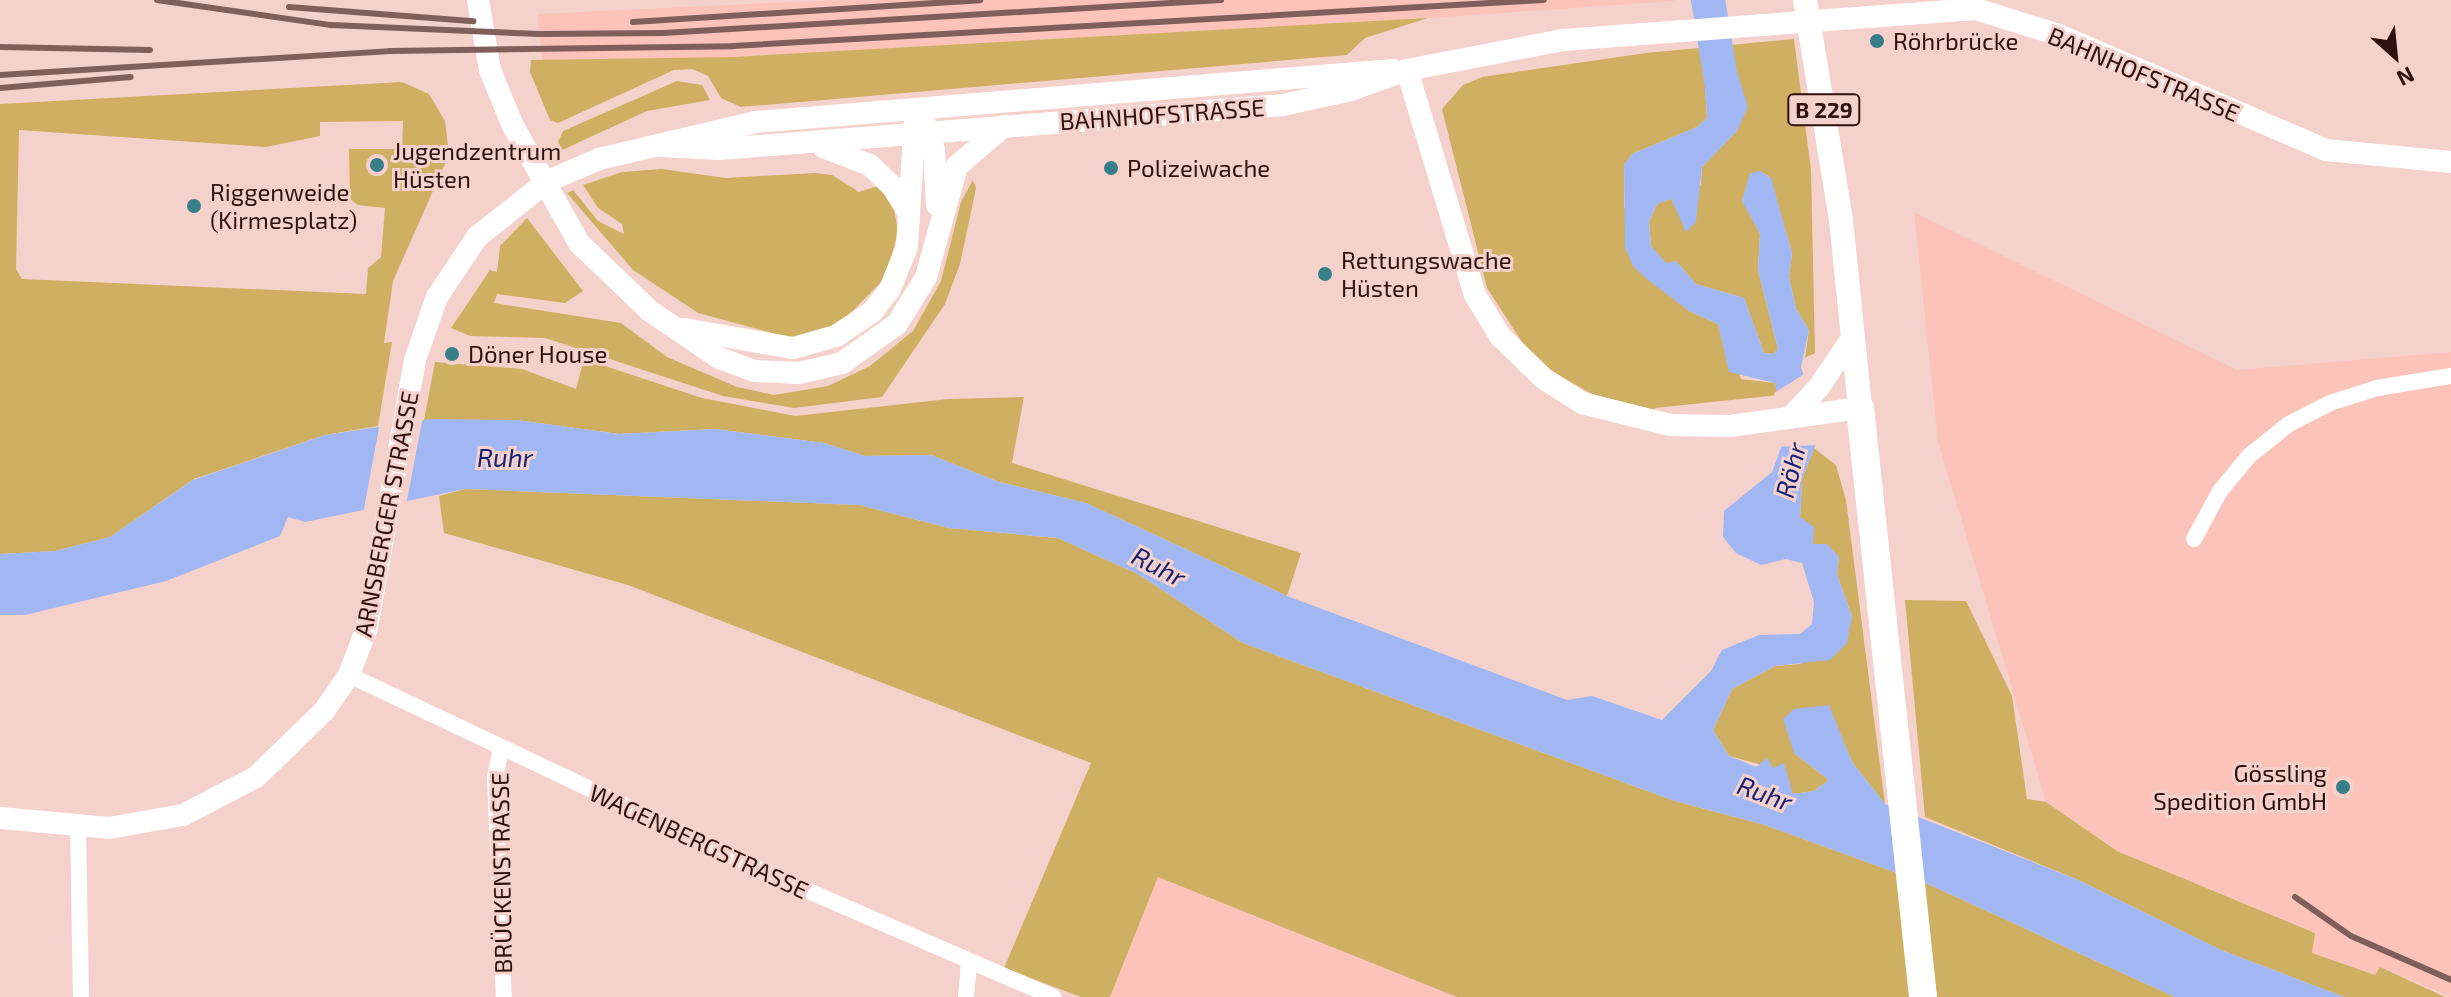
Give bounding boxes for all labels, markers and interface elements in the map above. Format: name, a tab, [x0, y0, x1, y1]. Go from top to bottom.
north arrow	[2355, 16, 2435, 96]
street label: BAHNHOFSTRASSE	[2044, 21, 2244, 127]
place label: Röhrbrücke	[1893, 27, 2018, 55]
marker: Röhrbrücke	[1868, 32, 1886, 50]
text: N	[2393, 62, 2419, 93]
street label: BAHNHOFSTRASSE	[1059, 92, 1265, 136]
road number: B 229	[1786, 92, 1862, 128]
place label: Jugendzentrum Hüsten	[393, 137, 561, 193]
place label: Polizeiwache	[1127, 154, 1270, 182]
marker: Jugendzentrum Hüsten	[368, 156, 386, 174]
marker: Polizeiwache	[1102, 159, 1120, 177]
place label: Riggenweide (Kirmesplatz)	[210, 178, 357, 234]
marker: Riggenweide (Kirmesplatz)	[185, 197, 203, 215]
place label: Rettungswache Hüsten	[1341, 246, 1512, 302]
marker: Rettungswache Hüsten	[1316, 265, 1334, 283]
place label: Döner House	[468, 340, 608, 368]
marker: Döner House	[443, 345, 461, 363]
street label: ARNSBERGER STRASSE	[348, 389, 424, 639]
water label: Röhr	[1768, 439, 1812, 501]
water label: Ruhr	[477, 441, 533, 473]
water label: Ruhr	[1127, 539, 1191, 593]
place label: Gössling Spedition GmbH	[2153, 759, 2327, 815]
water label: Ruhr	[1733, 769, 1797, 817]
street label: BRÜCKENSTRASSE	[485, 772, 517, 974]
street label: WAGENBERGSTRASSE	[585, 778, 813, 904]
marker: Gössling Spedition GmbH	[2334, 778, 2352, 796]

